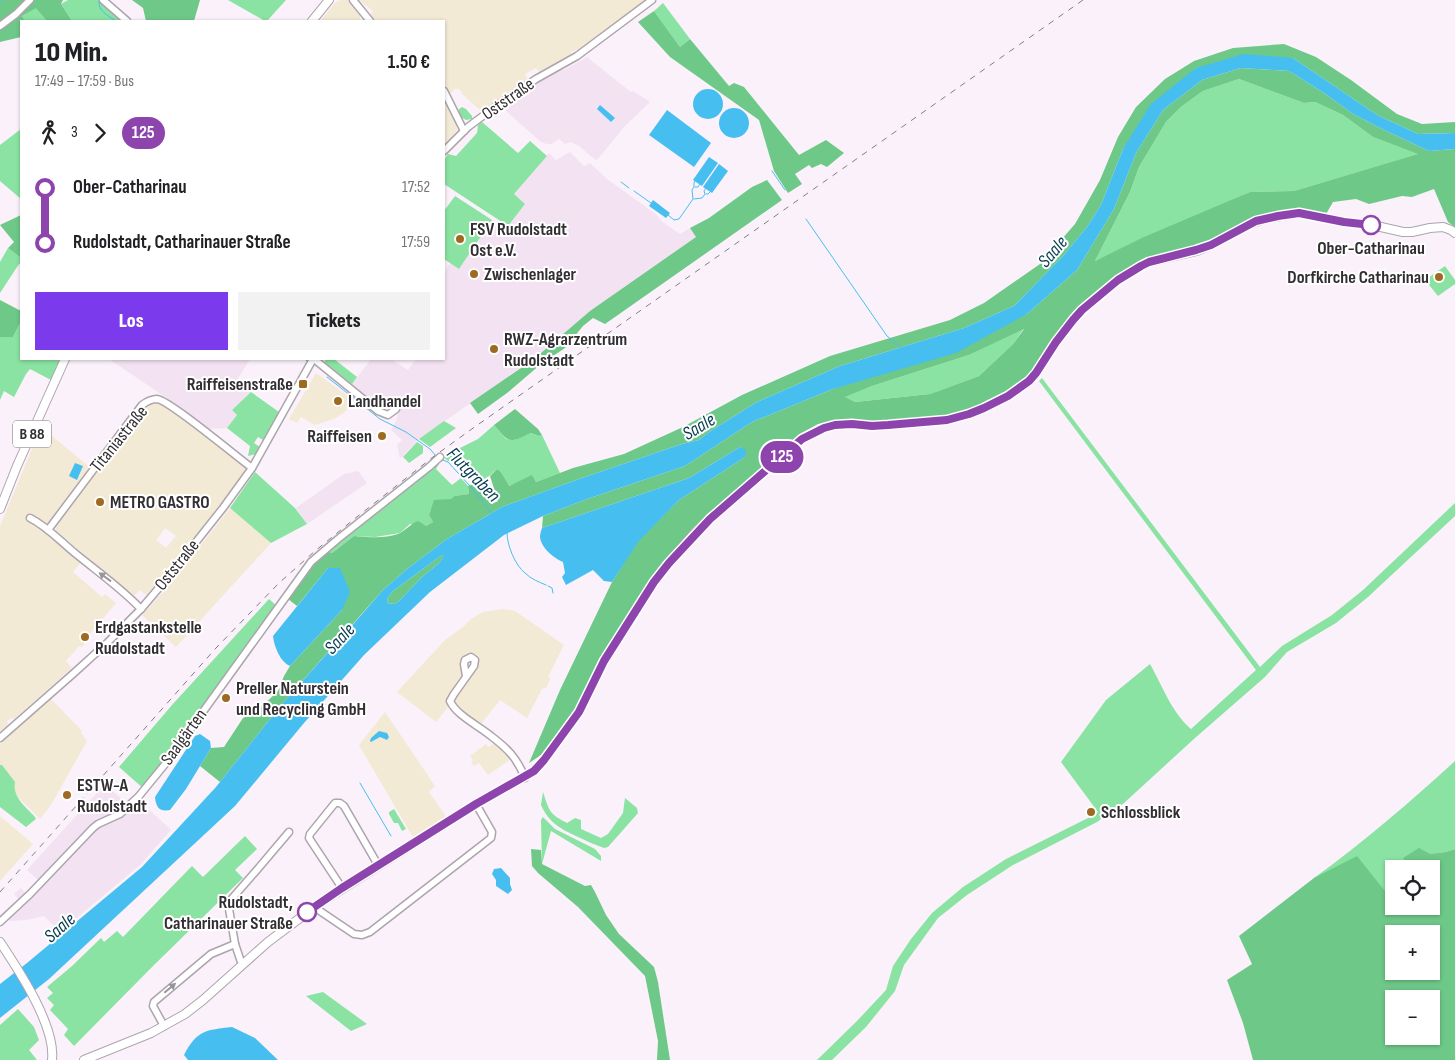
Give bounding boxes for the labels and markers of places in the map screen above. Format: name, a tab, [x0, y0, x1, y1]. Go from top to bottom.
marker: Ober-Catharinau	[1361, 215, 1381, 235]
place label: FSV Rudolstadt Ost e.V.	[470, 219, 567, 261]
marker: FSV Rudolstadt Ost e.V.	[454, 233, 466, 245]
place label: Ober-Catharinau	[1317, 238, 1425, 259]
place label: Zwischenlager	[484, 264, 577, 285]
place label: Dorfkirche Catharinau	[1287, 267, 1429, 288]
marker: Zwischenlager	[468, 268, 480, 280]
marker: Dorfkirche Catharinau	[1433, 271, 1445, 283]
place label: RWZ-Agrarzentrum Rudolstadt	[504, 329, 627, 371]
marker: RWZ-Agrarzentrum Rudolstadt	[488, 343, 500, 355]
place label: Raiffeisenstraße	[187, 374, 293, 395]
marker: Raiffeisenstraße	[297, 378, 309, 390]
place label: Landhandel	[348, 391, 421, 412]
marker: Landhandel	[332, 395, 344, 407]
place label: Raiffeisen	[307, 426, 372, 447]
marker: Raiffeisen	[376, 430, 388, 442]
place label: METRO GASTRO	[110, 492, 210, 513]
marker: METRO GASTRO	[94, 496, 106, 508]
place label: Erdgastankstelle Rudolstadt	[95, 617, 202, 659]
marker: Erdgastankstelle Rudolstadt	[79, 631, 91, 643]
place label: Preller Naturstein und Recycling GmbH	[236, 678, 366, 720]
marker: Preller Naturstein und Recycling GmbH	[220, 692, 232, 704]
place label: ESTW-A Rudolstadt	[77, 775, 147, 817]
marker: ESTW-A Rudolstadt	[61, 789, 73, 801]
place label: Schlossblick	[1101, 802, 1181, 823]
marker: Schlossblick	[1085, 806, 1097, 818]
place label: Rudolstadt, Catharinauer Straße	[164, 892, 293, 934]
marker: Rudolstadt, Catharinauer Straße	[297, 902, 317, 922]

